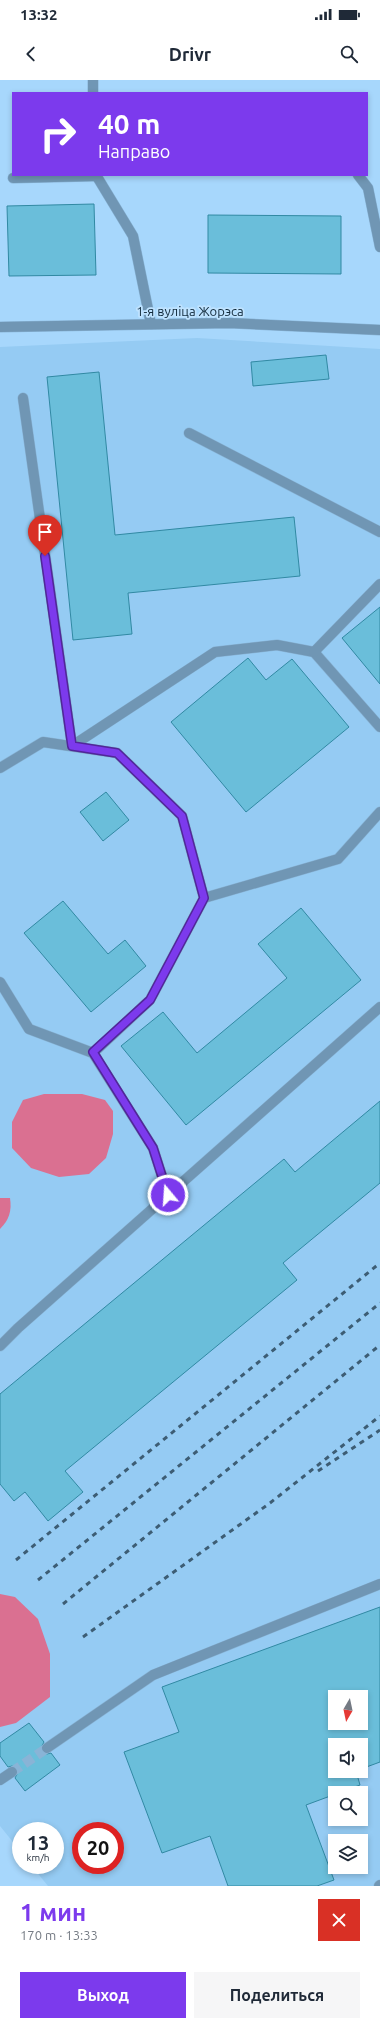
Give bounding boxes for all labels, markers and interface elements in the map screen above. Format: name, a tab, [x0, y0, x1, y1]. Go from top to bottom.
text: 13:32	[20, 6, 58, 23]
icon: back	[20, 43, 42, 65]
icon: search	[338, 43, 360, 65]
text: Drivr	[169, 44, 211, 64]
icon: right	[32, 108, 84, 160]
text: 40 m	[98, 108, 160, 139]
text: Направо	[98, 141, 170, 161]
street label: 1-я вуліца Жорэса	[136, 304, 244, 318]
pin	[28, 515, 62, 556]
icon: arrive	[34, 521, 56, 543]
position arrow	[147, 1174, 189, 1216]
north arrow	[328, 1690, 368, 1730]
map controls	[328, 1690, 368, 1874]
button: sound	[328, 1738, 368, 1778]
button: search	[328, 1786, 368, 1826]
speed limit sign: 20	[72, 1822, 124, 1874]
text: 13	[27, 1831, 49, 1854]
button: layers	[328, 1834, 368, 1874]
text: km/h	[26, 1852, 50, 1863]
text: 1 мин	[20, 1899, 86, 1926]
button: close	[318, 1899, 360, 1941]
text: 170 m · 13:33	[20, 1928, 98, 1942]
button: Выход	[20, 1972, 186, 2018]
button: Поделиться	[194, 1972, 360, 2018]

